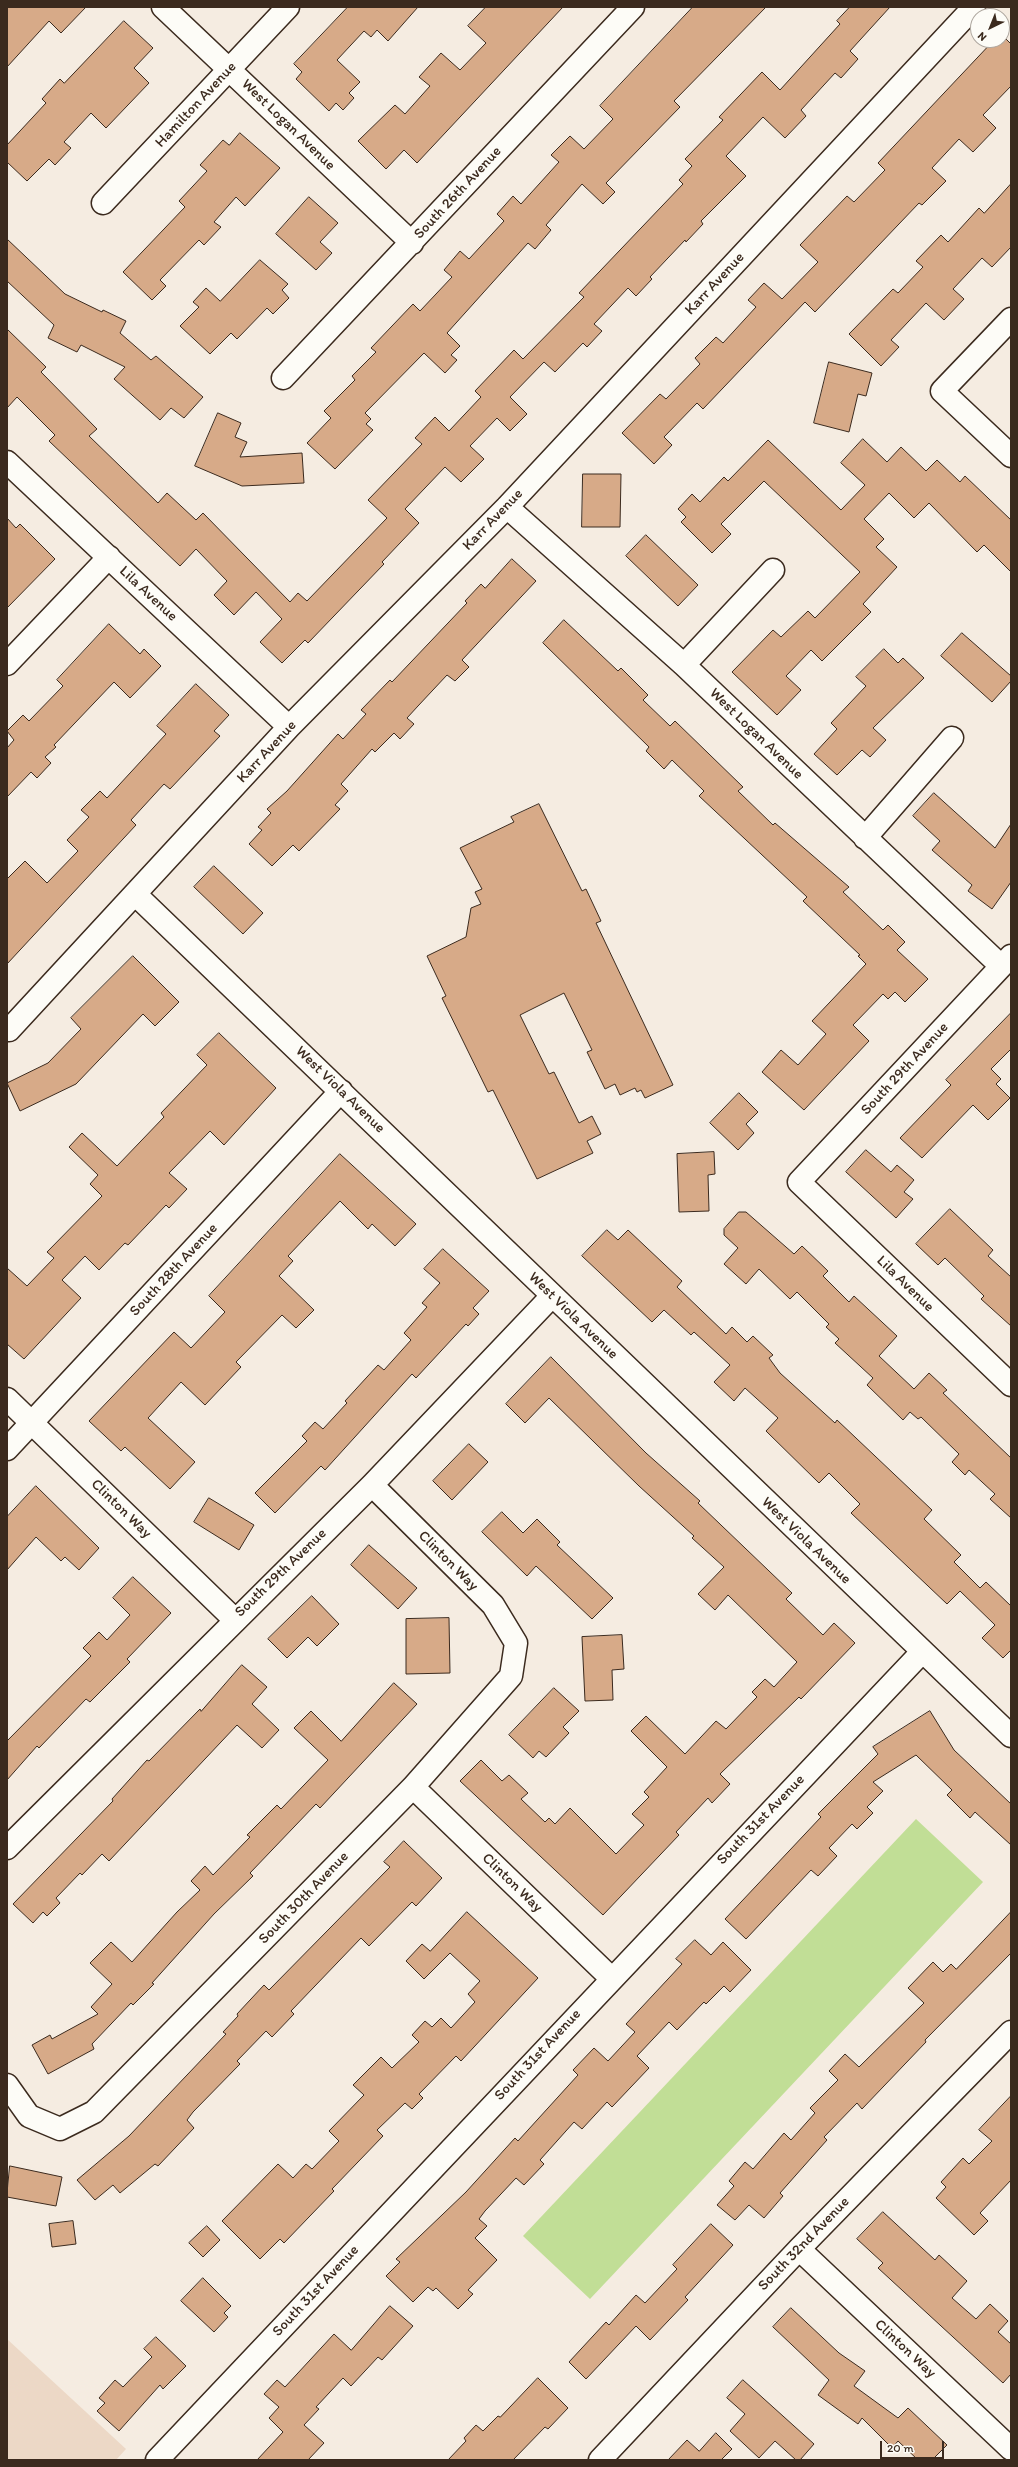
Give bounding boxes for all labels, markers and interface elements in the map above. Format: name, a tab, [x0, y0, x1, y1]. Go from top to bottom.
north arrow	[970, 8, 1010, 48]
text: N	[975, 29, 989, 44]
street label: Hamilton Avenue	[152, 58, 240, 152]
street label: West Logan Avenue	[237, 76, 339, 174]
street label: South 26th Avenue	[410, 143, 506, 243]
street label: Karr Avenue	[681, 249, 749, 319]
street label: Karr Avenue	[459, 485, 527, 555]
street label: Lila Avenue	[115, 562, 181, 626]
street label: West Logan Avenue	[705, 685, 807, 783]
street label: Karr Avenue	[233, 717, 301, 787]
street label: South 29th Avenue	[857, 1019, 953, 1119]
street label: West Viola Avenue	[291, 1043, 389, 1137]
street label: South 28th Avenue	[126, 1220, 222, 1320]
street label: Lila Avenue	[872, 1252, 938, 1316]
street label: West Viola Avenue	[524, 1269, 622, 1363]
street label: Clinton Way	[87, 1475, 155, 1543]
street label: West Viola Avenue	[757, 1494, 855, 1588]
street label: South 29th Avenue	[231, 1525, 331, 1621]
street label: Clinton Way	[414, 1527, 482, 1595]
street label: South 31st Avenue	[713, 1771, 809, 1869]
street label: South 30th Avenue	[255, 1848, 353, 1948]
street label: Clinton Way	[478, 1849, 546, 1917]
street label: South 31st Avenue	[491, 2005, 585, 2105]
street label: South 32nd Avenue	[755, 2193, 853, 2295]
street label: South 31st Avenue	[269, 2241, 363, 2341]
street label: Clinton Way	[870, 2316, 940, 2382]
scale bar	[882, 2433, 946, 2459]
text: 20 m	[887, 2441, 914, 2455]

